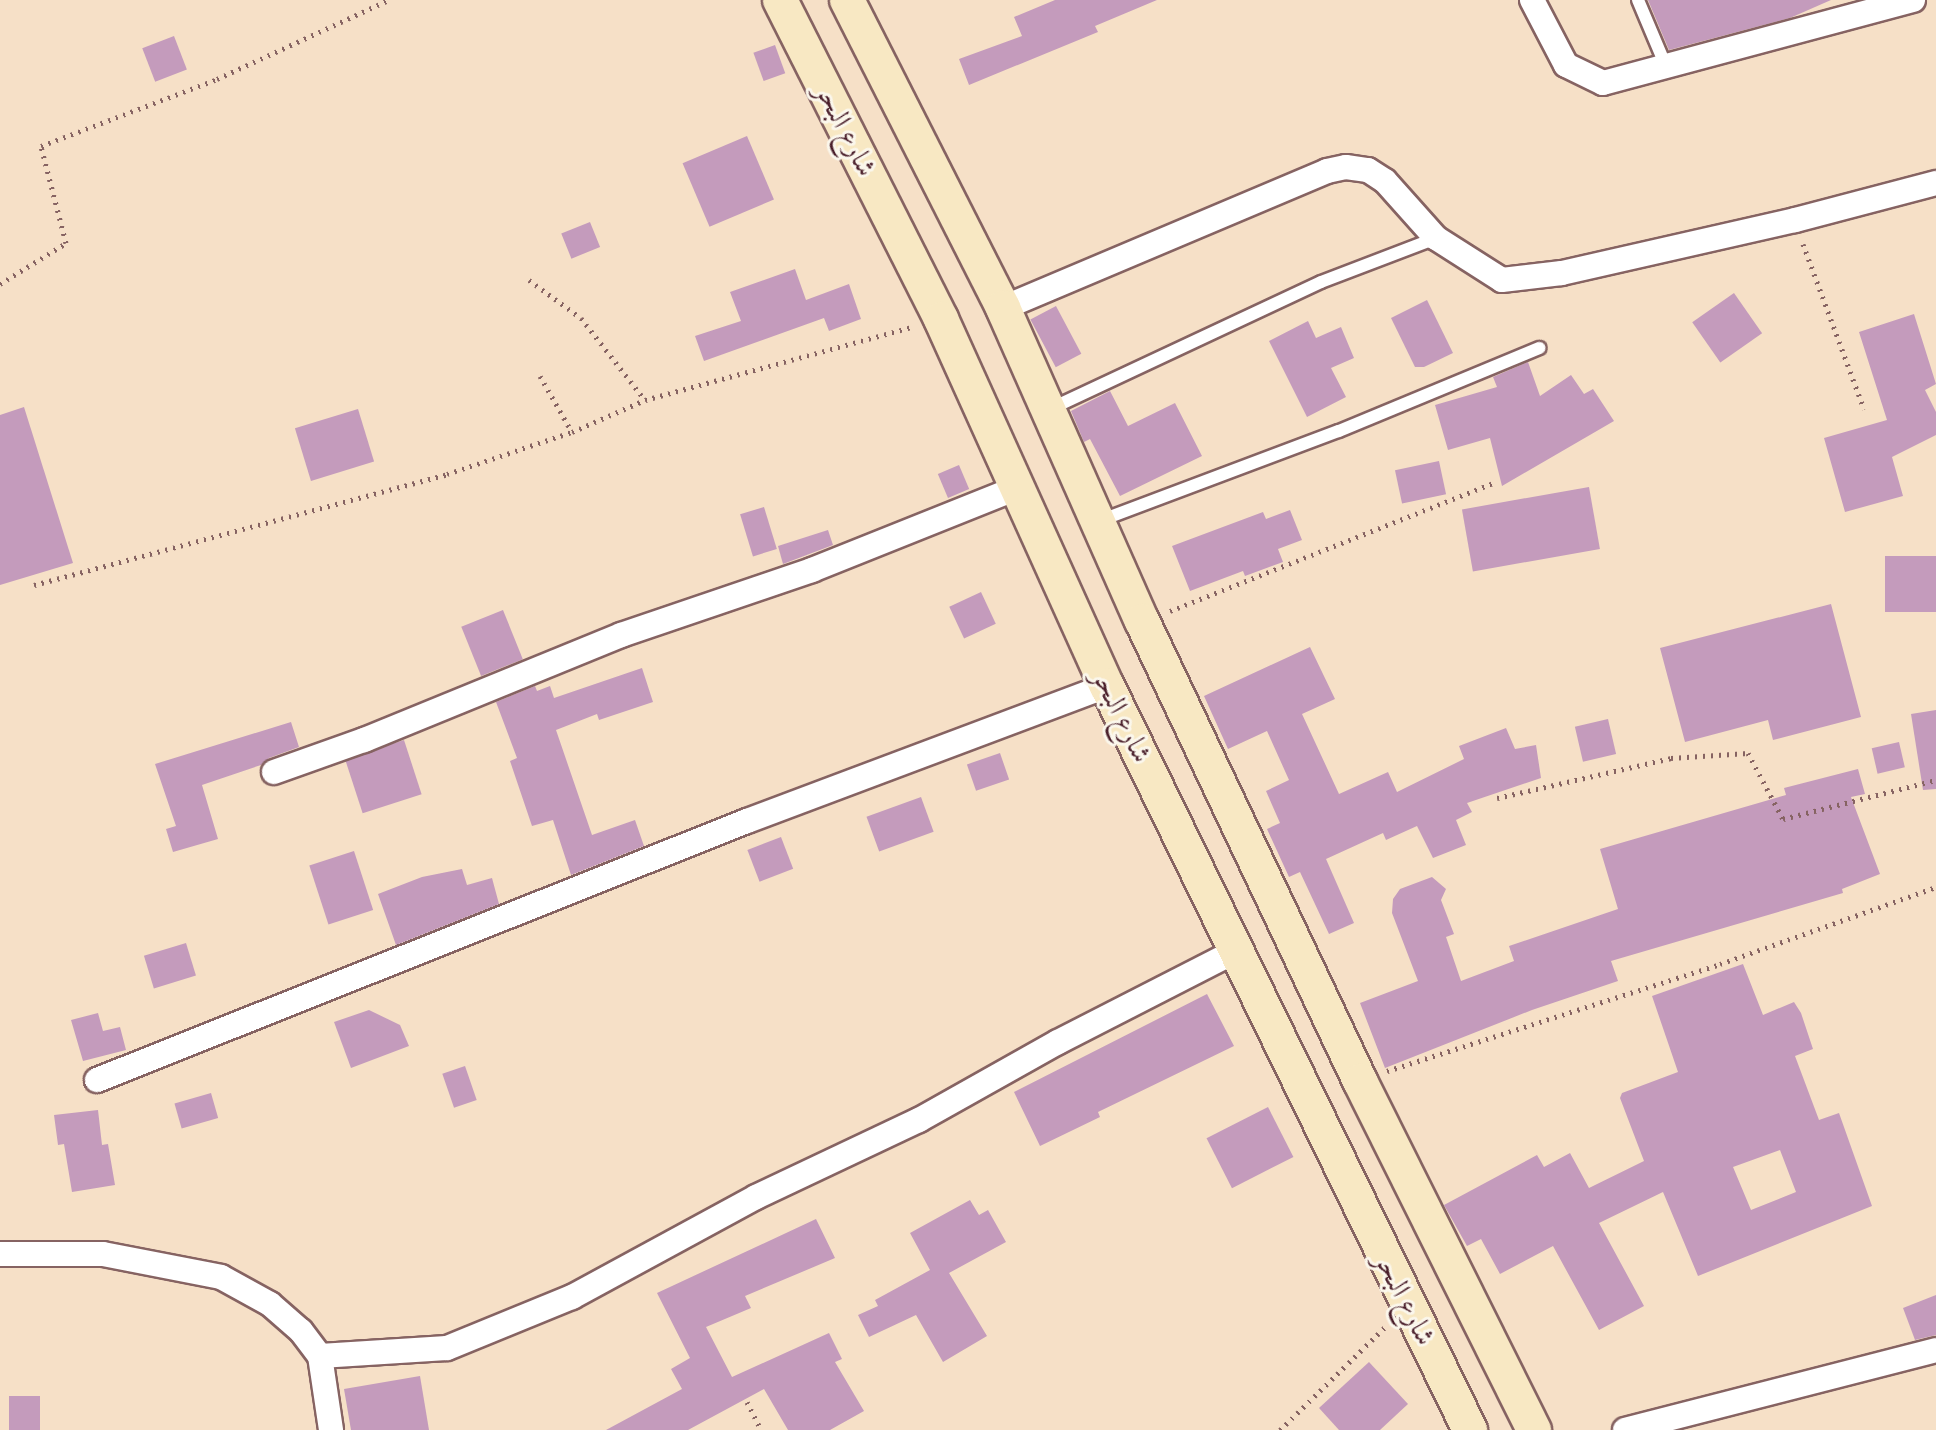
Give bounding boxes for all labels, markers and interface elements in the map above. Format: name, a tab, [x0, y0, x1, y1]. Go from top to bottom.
street label: شارع البحر	[809, 78, 883, 182]
street label: شارع البحر	[1085, 664, 1159, 768]
street label: شارع البحر	[1368, 1247, 1442, 1351]

